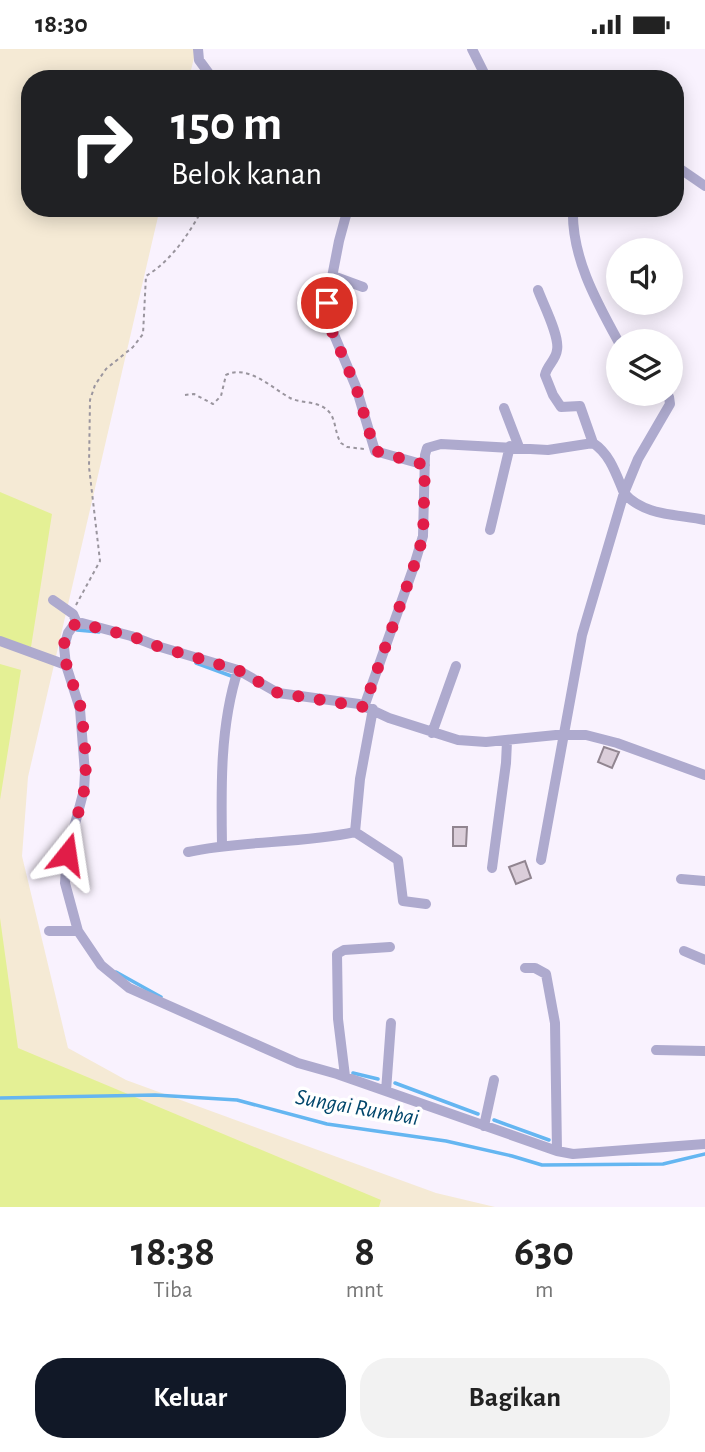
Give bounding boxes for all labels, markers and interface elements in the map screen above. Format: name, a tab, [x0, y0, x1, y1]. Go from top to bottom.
text: 18:30	[35, 11, 88, 37]
icon: right	[56, 98, 147, 189]
text: 150 m	[171, 100, 282, 149]
text: Belok kanan	[171, 158, 322, 190]
map controls	[606, 238, 683, 406]
button: sound	[606, 238, 683, 315]
pin	[297, 273, 357, 333]
icon: arrive	[308, 284, 346, 322]
button: layers	[606, 329, 683, 406]
position arrow	[30, 817, 104, 891]
water label: Sungai Rumbai	[294, 1086, 420, 1130]
text: 18:38	[131, 1231, 215, 1273]
text: 8	[354, 1231, 375, 1273]
text: 630	[514, 1231, 574, 1273]
text: Tiba	[153, 1279, 193, 1302]
text: mnt	[346, 1279, 383, 1302]
text: m	[535, 1279, 553, 1302]
button: Keluar	[35, 1358, 346, 1438]
button: Bagikan	[360, 1358, 670, 1438]

